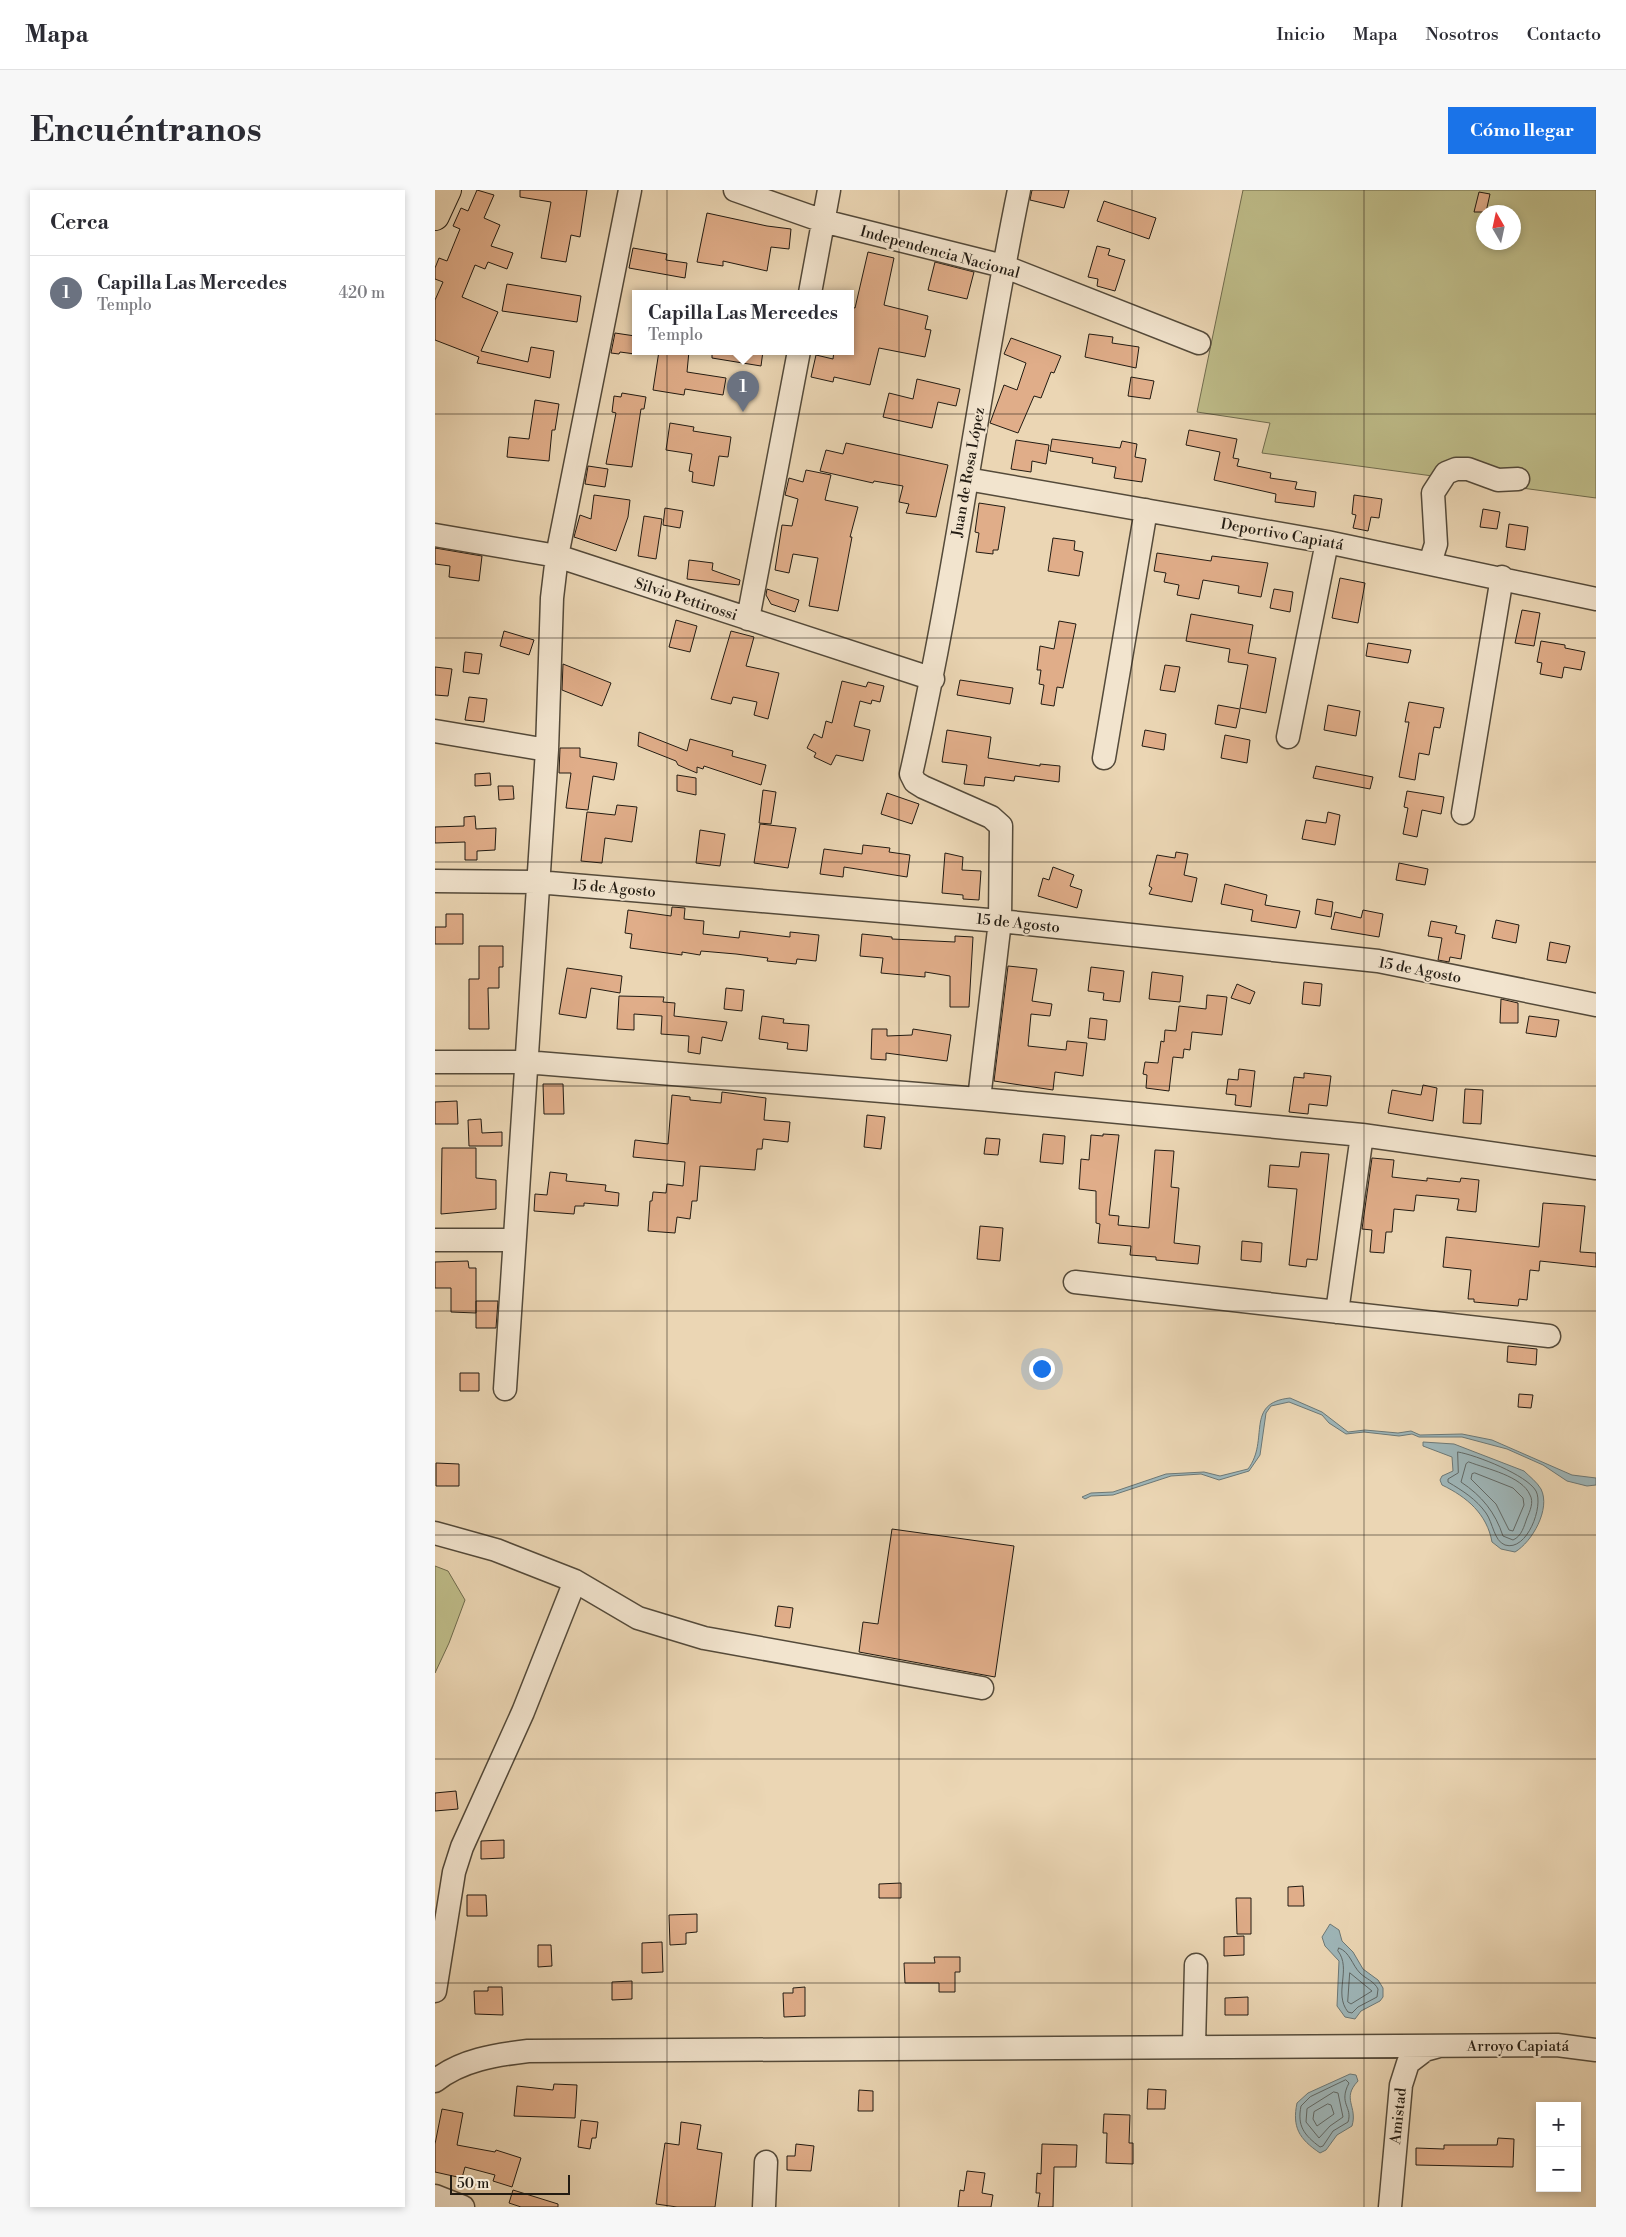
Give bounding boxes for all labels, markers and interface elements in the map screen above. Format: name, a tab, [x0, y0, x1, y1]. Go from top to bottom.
text: Mapa	[25, 20, 88, 50]
text: Inicio	[1276, 23, 1325, 46]
text: Mapa	[1353, 23, 1398, 46]
text: Nosotros	[1426, 23, 1499, 46]
text: Contacto	[1527, 23, 1601, 46]
button: Cómo llegar	[1448, 107, 1596, 154]
text: Encuéntranos	[30, 109, 262, 152]
north arrow	[1476, 205, 1521, 250]
text: Cerca	[50, 210, 109, 236]
street label: Independencia Nacional	[858, 222, 1022, 283]
text: Capilla Las Mercedes	[97, 271, 287, 295]
text: 1	[62, 283, 70, 303]
text: 420 m	[338, 283, 385, 303]
popup	[632, 290, 854, 355]
text: Templo	[97, 295, 152, 315]
text: Capilla Las Mercedes	[648, 301, 838, 325]
text: Templo	[648, 325, 703, 345]
pin: 1	[727, 371, 759, 412]
street label: Juan de Rosa López	[948, 406, 989, 539]
street label: Deportivo Capiatá	[1219, 514, 1345, 555]
street label: Silvio Pettirossi	[632, 574, 740, 625]
street label: 15 de Agosto	[571, 875, 657, 902]
street label: 15 de Agosto	[975, 910, 1061, 937]
street label: 15 de Agosto	[1377, 953, 1463, 988]
your location	[1029, 1356, 1055, 1382]
street label: Arroyo Capiatá	[1466, 2037, 1570, 2056]
street label: Amistad	[1386, 2086, 1411, 2146]
map controls	[1536, 2102, 1581, 2192]
button: +	[1536, 2102, 1581, 2147]
button: −	[1536, 2147, 1581, 2192]
scale bar	[450, 2172, 570, 2195]
text: 50 m	[457, 2175, 489, 2193]

